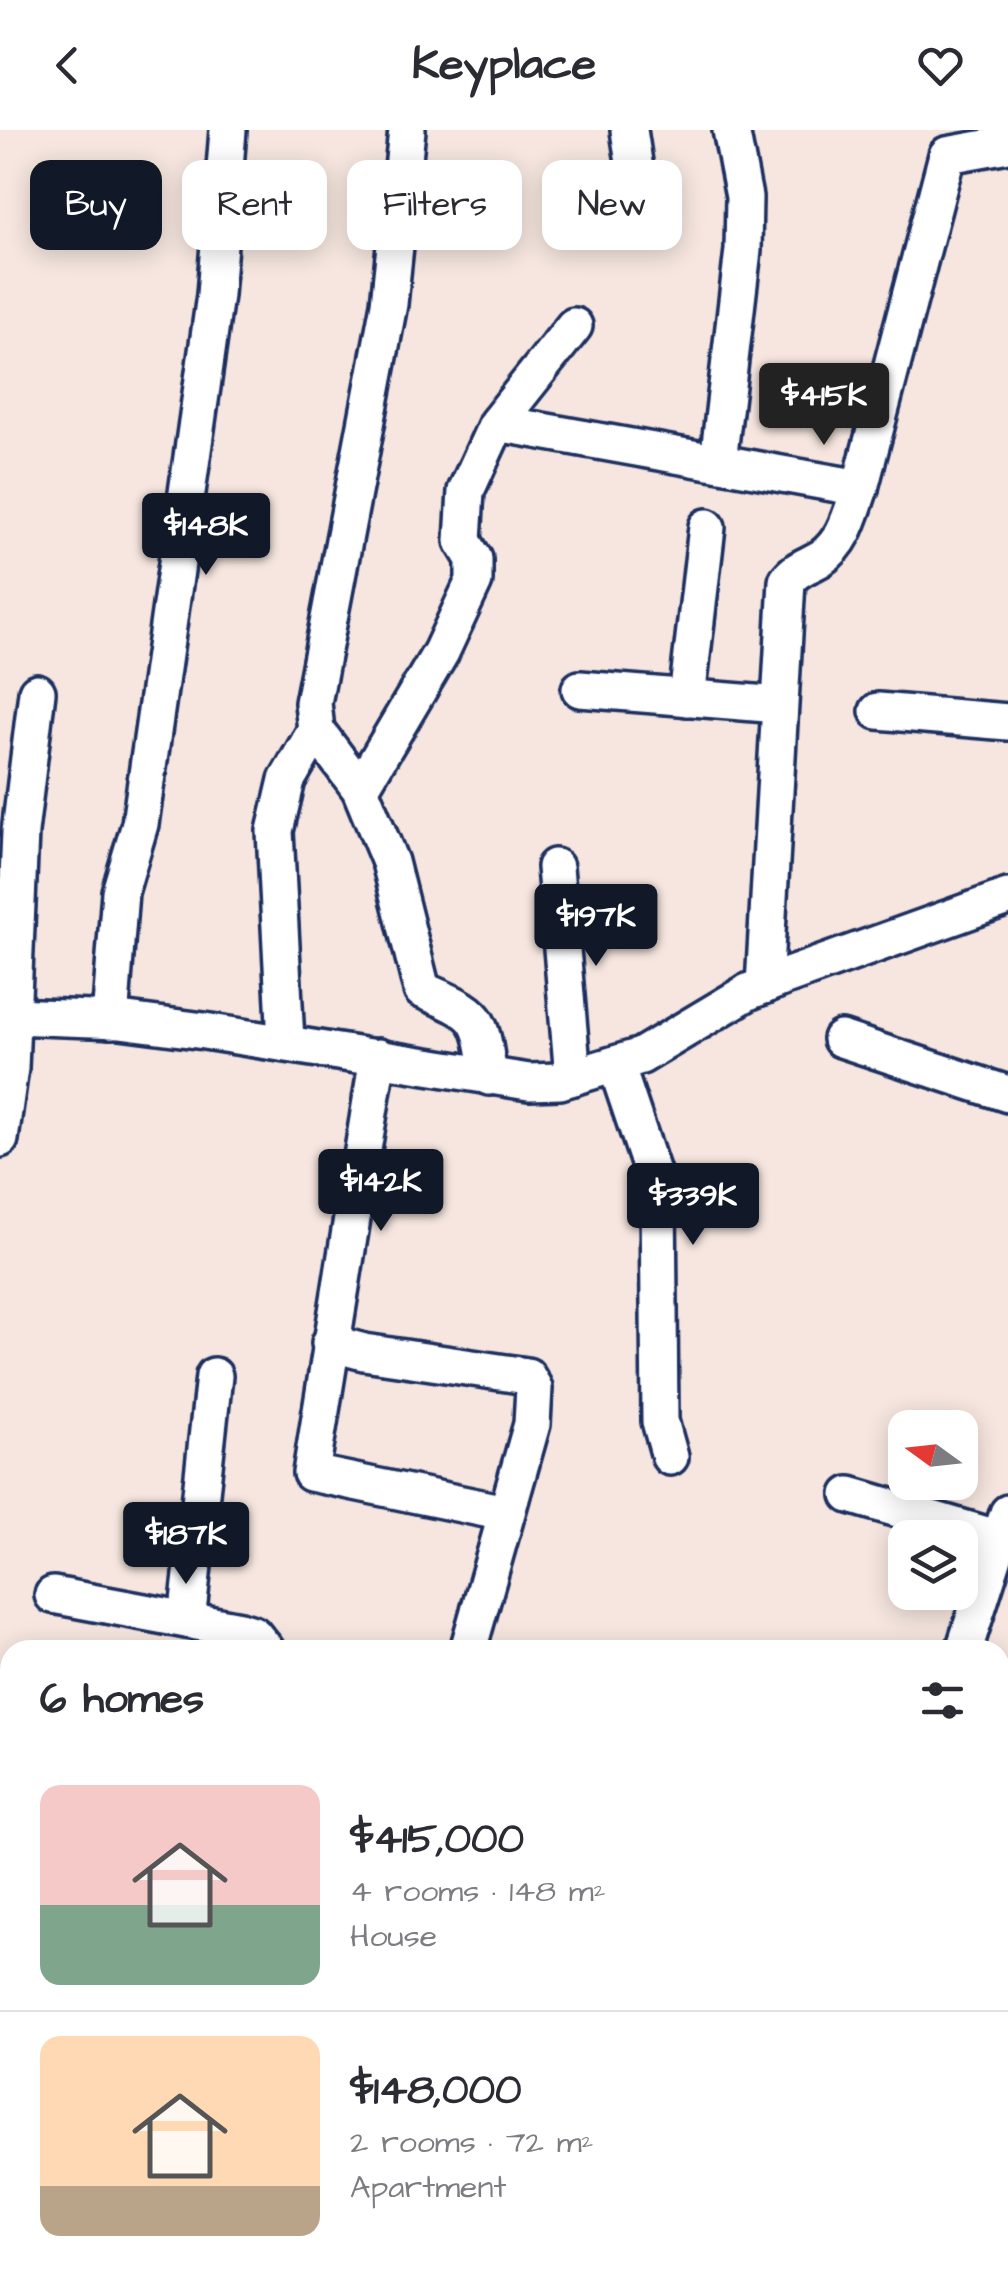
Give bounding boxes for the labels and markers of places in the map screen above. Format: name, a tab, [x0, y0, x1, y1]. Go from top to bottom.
pin: $415K	[754, 363, 894, 448]
pin: $148K	[136, 493, 276, 578]
pin: $197K	[526, 884, 666, 969]
pin: $142K	[311, 1149, 451, 1234]
pin: $339K	[623, 1163, 763, 1248]
pin: $187K	[116, 1502, 256, 1587]

